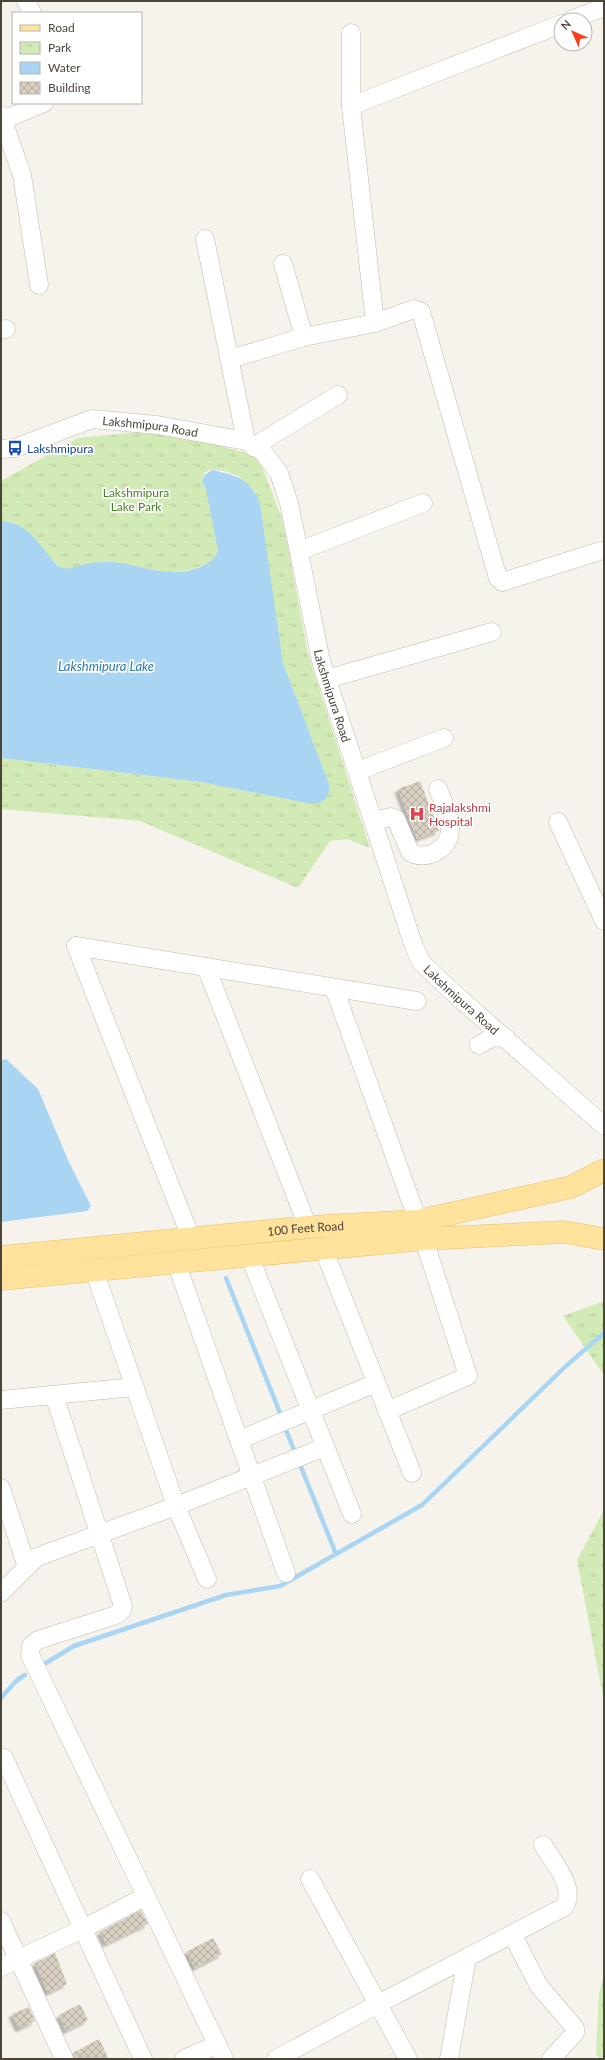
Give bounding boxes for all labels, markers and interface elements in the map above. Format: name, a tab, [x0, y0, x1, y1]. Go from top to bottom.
legend	[12, 12, 142, 104]
north arrow	[553, 12, 593, 52]
text: N	[558, 17, 573, 32]
text: Road	[48, 20, 75, 35]
text: Park	[48, 40, 72, 55]
text: Water	[48, 60, 81, 75]
text: Building	[48, 80, 91, 95]
street label: Lakshmipura Road	[102, 412, 199, 440]
bus stop icon: Lakshmipura	[6, 439, 24, 457]
place label: Lakshmipura	[27, 441, 94, 456]
park label: Lakshmipura Lake Park	[103, 485, 169, 514]
street label: Lakshmipura Road	[311, 648, 354, 744]
water label: Lakshmipura Lake	[58, 658, 154, 674]
place label: Rajalakshmi Hospital	[429, 800, 491, 829]
hospital icon: Rajalakshmi Hospital	[408, 805, 426, 823]
street label: Lakshmipura Road	[421, 961, 502, 1037]
street label: 100 Feet Road	[267, 1218, 344, 1238]

